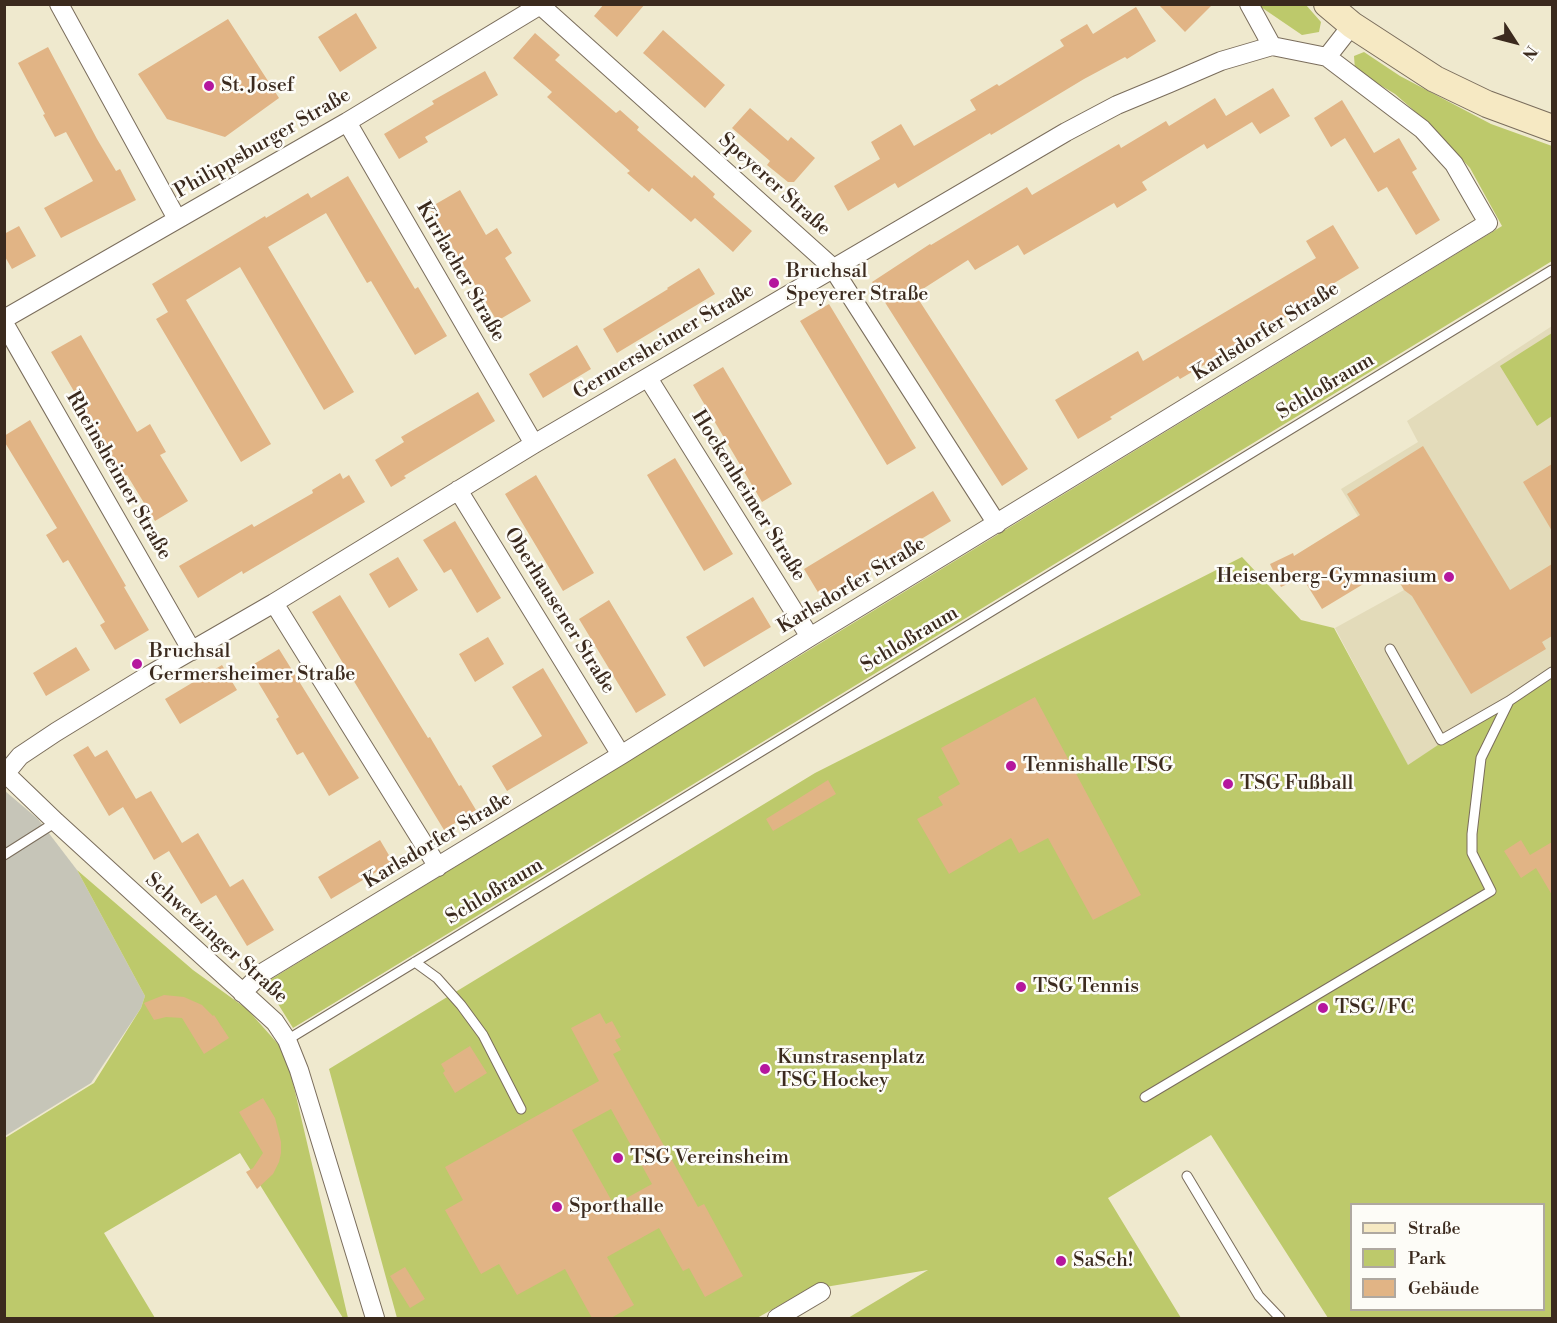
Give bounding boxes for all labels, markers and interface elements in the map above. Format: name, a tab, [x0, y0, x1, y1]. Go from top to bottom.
north arrow	[1485, 12, 1545, 72]
text: N	[1518, 42, 1541, 64]
place label: St. Josef	[221, 74, 294, 98]
marker: St. Josef	[202, 79, 216, 93]
street label: Philippsburger Straße	[171, 84, 355, 204]
street label: Speyerer Straße	[713, 128, 835, 242]
street label: Kirrlacher Straße	[410, 198, 510, 346]
place label: Bruchsal Speyerer Straße	[786, 260, 928, 307]
marker: Bruchsal Speyerer Straße	[767, 276, 781, 290]
street label: Karlsdorfer Straße	[1188, 277, 1344, 387]
street label: Germersheimer Straße	[569, 279, 759, 405]
street label: Schloßraum	[1273, 349, 1379, 425]
street label: Rheinsheimer Straße	[60, 387, 176, 565]
street label: Hockenheimer Straße	[686, 406, 810, 586]
street label: Oberhausener Straße	[498, 524, 620, 698]
street label: Karlsdorfer Straße	[774, 532, 930, 640]
place label: Heisenberg-Gymnasium	[1216, 565, 1437, 589]
marker: Heisenberg-Gymnasium	[1442, 570, 1456, 584]
street label: Schloßraum	[857, 602, 963, 678]
place label: Bruchsal Germersheimer Straße	[149, 640, 355, 687]
marker: Bruchsal Germersheimer Straße	[130, 657, 144, 671]
place label: Tennishalle TSG	[1023, 754, 1173, 778]
marker: Tennishalle TSG	[1004, 759, 1018, 773]
place label: TSG Fußball	[1240, 772, 1353, 796]
marker: TSG Fußball	[1221, 777, 1235, 791]
street label: Karlsdorfer Straße	[360, 787, 516, 895]
street label: Schloßraum	[442, 854, 548, 930]
street label: Schwetzinger Straße	[140, 869, 292, 1009]
place label: TSG Tennis	[1033, 975, 1139, 999]
marker: TSG Tennis	[1014, 980, 1028, 994]
place label: TSG / FC	[1335, 996, 1414, 1020]
marker: TSG / FC	[1316, 1001, 1330, 1015]
place label: Kunstrasenplatz TSG Hockey	[777, 1046, 925, 1093]
marker: Kunstrasenplatz TSG Hockey	[758, 1062, 772, 1076]
place label: TSG Vereinsheim	[630, 1146, 789, 1170]
marker: TSG Vereinsheim	[611, 1151, 625, 1165]
place label: Sporthalle	[569, 1195, 664, 1219]
marker: Sporthalle	[550, 1200, 564, 1214]
legend	[1350, 1203, 1545, 1311]
text: Straße	[1408, 1217, 1461, 1240]
text: Park	[1408, 1247, 1445, 1270]
place label: SaSch!	[1073, 1249, 1133, 1273]
marker: SaSch!	[1054, 1254, 1068, 1268]
text: Gebäude	[1408, 1277, 1479, 1300]

